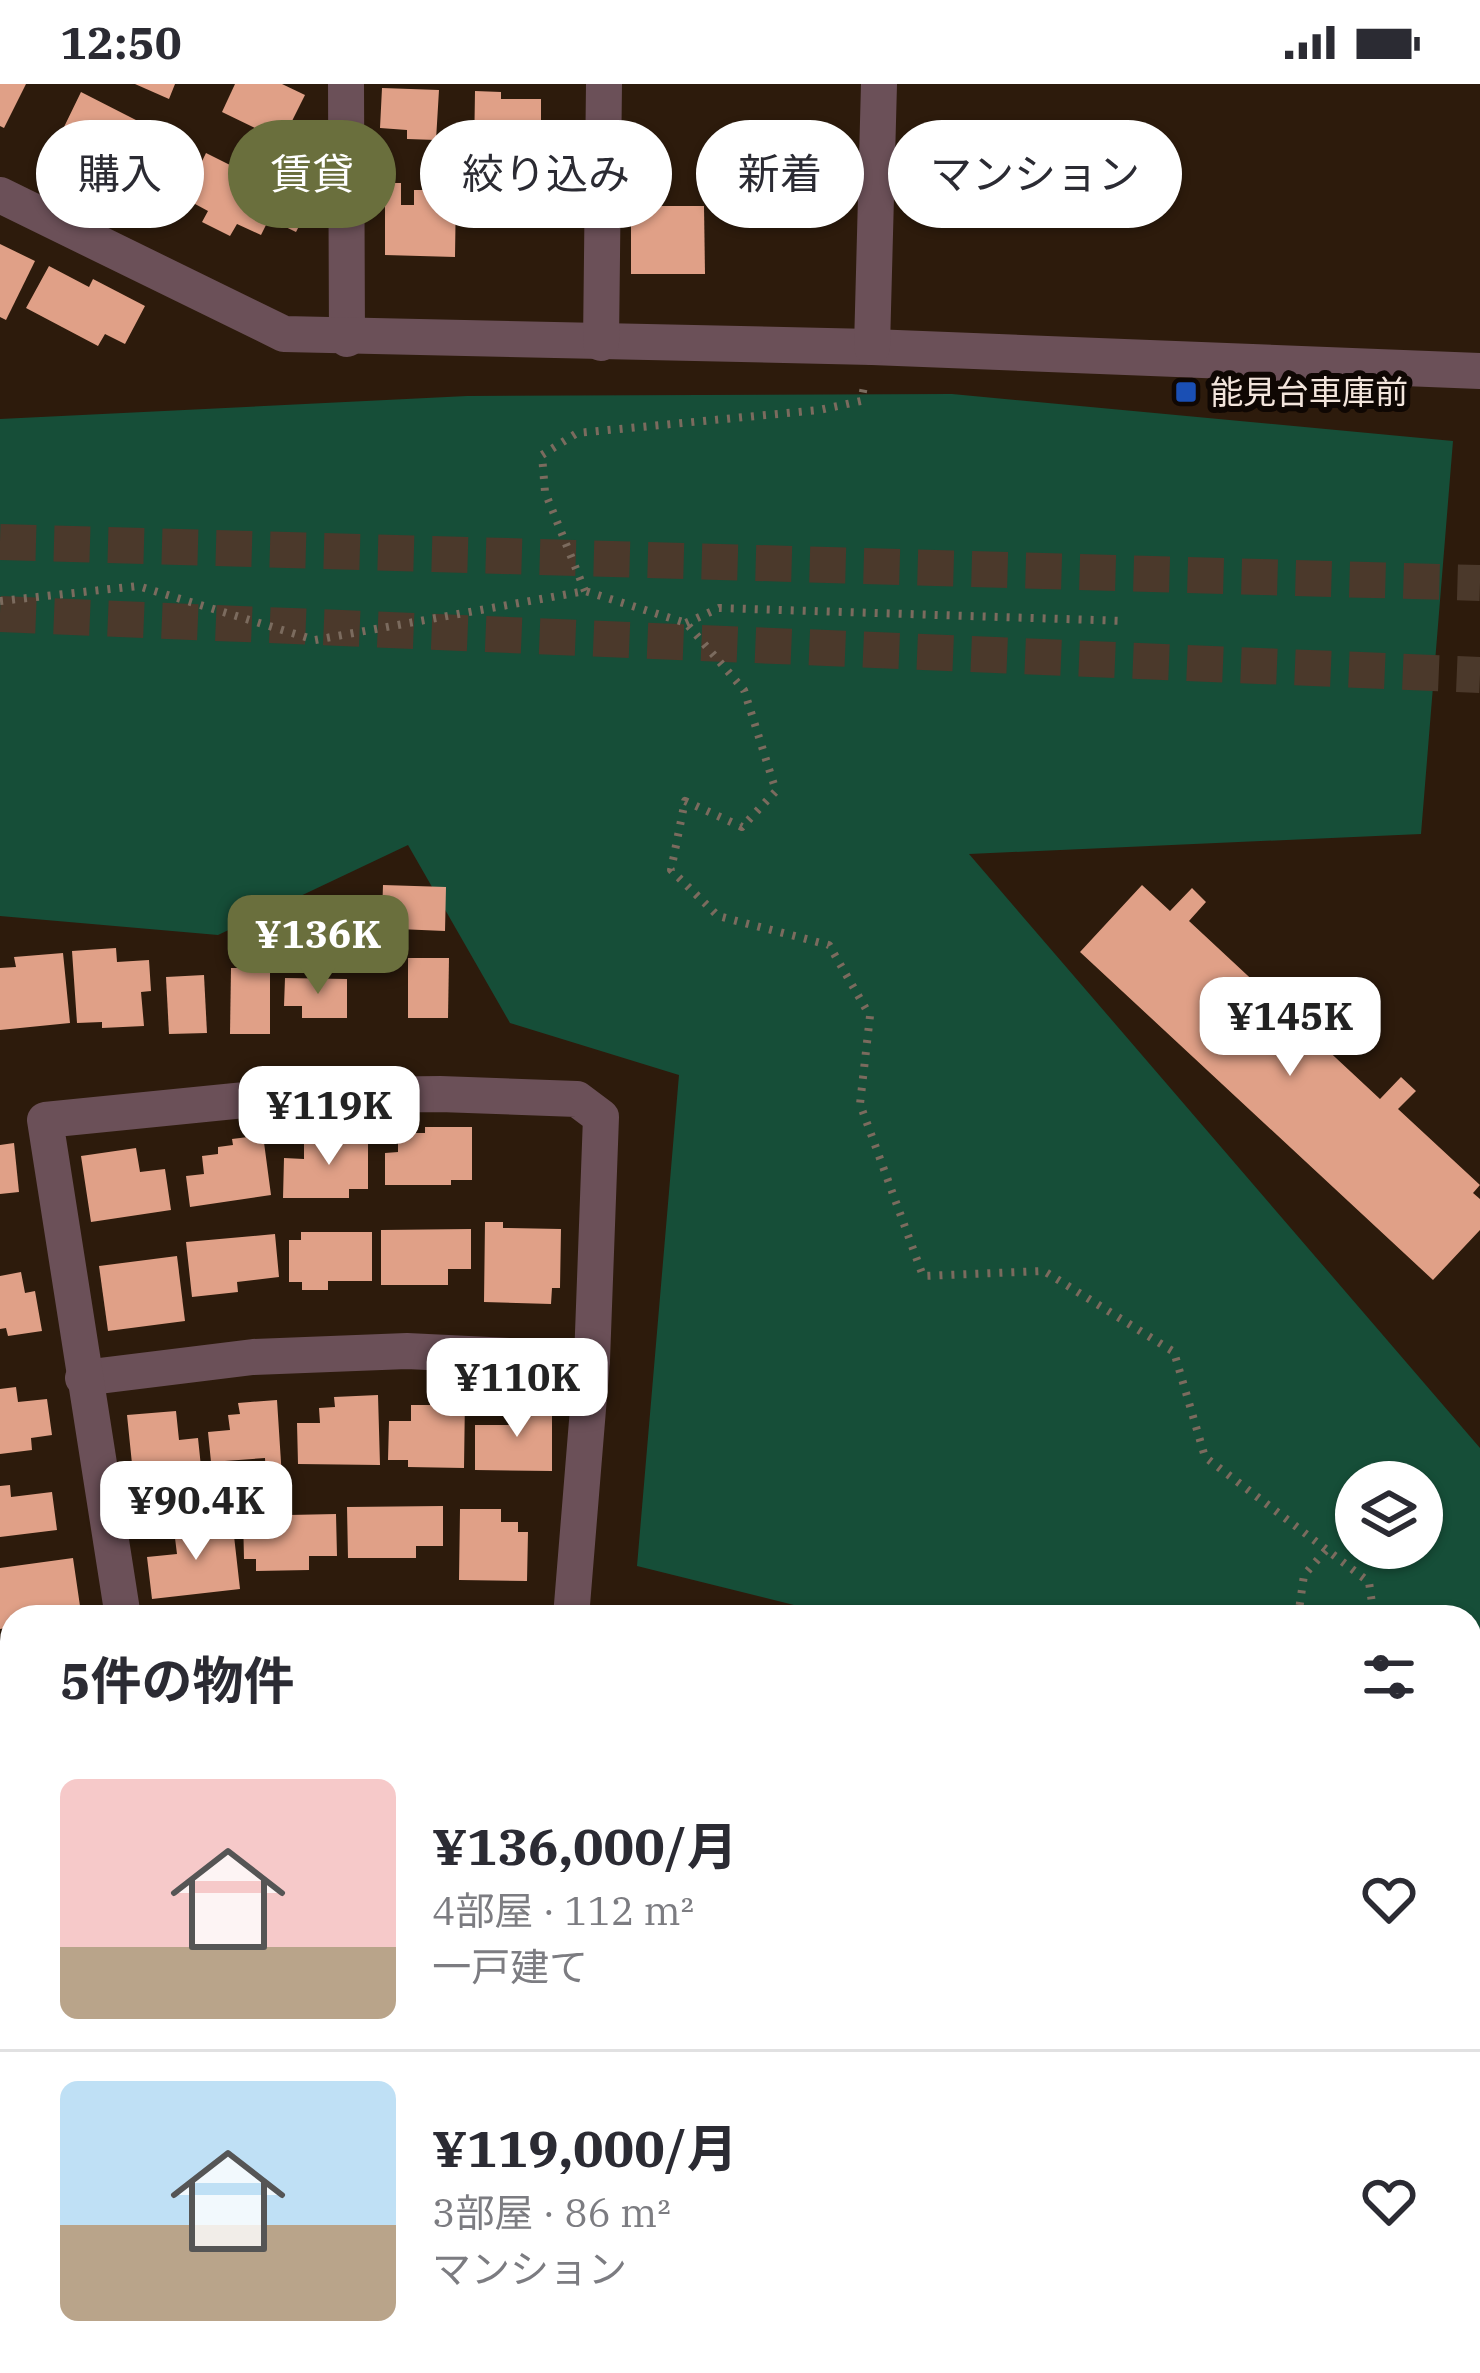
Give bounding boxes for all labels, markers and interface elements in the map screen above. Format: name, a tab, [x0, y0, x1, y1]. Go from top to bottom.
text: 12:50	[60, 13, 182, 71]
chip: 購入	[36, 120, 204, 228]
chip: 賃貸	[228, 120, 396, 228]
chip: 絞り込み	[420, 120, 672, 228]
chip: 新着	[696, 120, 864, 228]
chip: マンション	[888, 120, 1182, 228]
place label: 能見台車庫前	[1210, 370, 1408, 413]
marker: 能見台車庫前	[1173, 379, 1199, 405]
pin: ¥136K	[234, 895, 402, 997]
text: ¥136K	[255, 908, 381, 959]
pin: ¥145K	[1206, 977, 1374, 1079]
text: ¥145K	[1227, 990, 1353, 1041]
pin: ¥119K	[245, 1066, 413, 1168]
text: ¥119K	[266, 1079, 392, 1130]
pin: ¥110K	[433, 1338, 601, 1440]
text: ¥110K	[454, 1351, 580, 1402]
pin: ¥90.4K	[98, 1461, 294, 1563]
map controls	[1335, 1461, 1443, 1569]
button: layers	[1335, 1461, 1443, 1569]
text: ¥90.4K	[127, 1474, 265, 1525]
icon: filters	[1356, 1644, 1422, 1710]
text: 5件の物件	[60, 1647, 295, 1713]
text: ¥136,000/月	[432, 1813, 738, 1879]
icon: home	[156, 1827, 300, 1971]
icon: heart	[1356, 1866, 1422, 1932]
text: 4部屋 · 112 m²	[432, 1885, 694, 1936]
text: 一戸建て	[432, 1941, 588, 1992]
text: ¥119,000/月	[432, 2115, 738, 2181]
icon: home	[156, 2129, 300, 2273]
icon: heart	[1356, 2168, 1422, 2234]
text: 3部屋 · 86 m²	[432, 2187, 671, 2238]
text: マンション	[432, 2243, 627, 2294]

